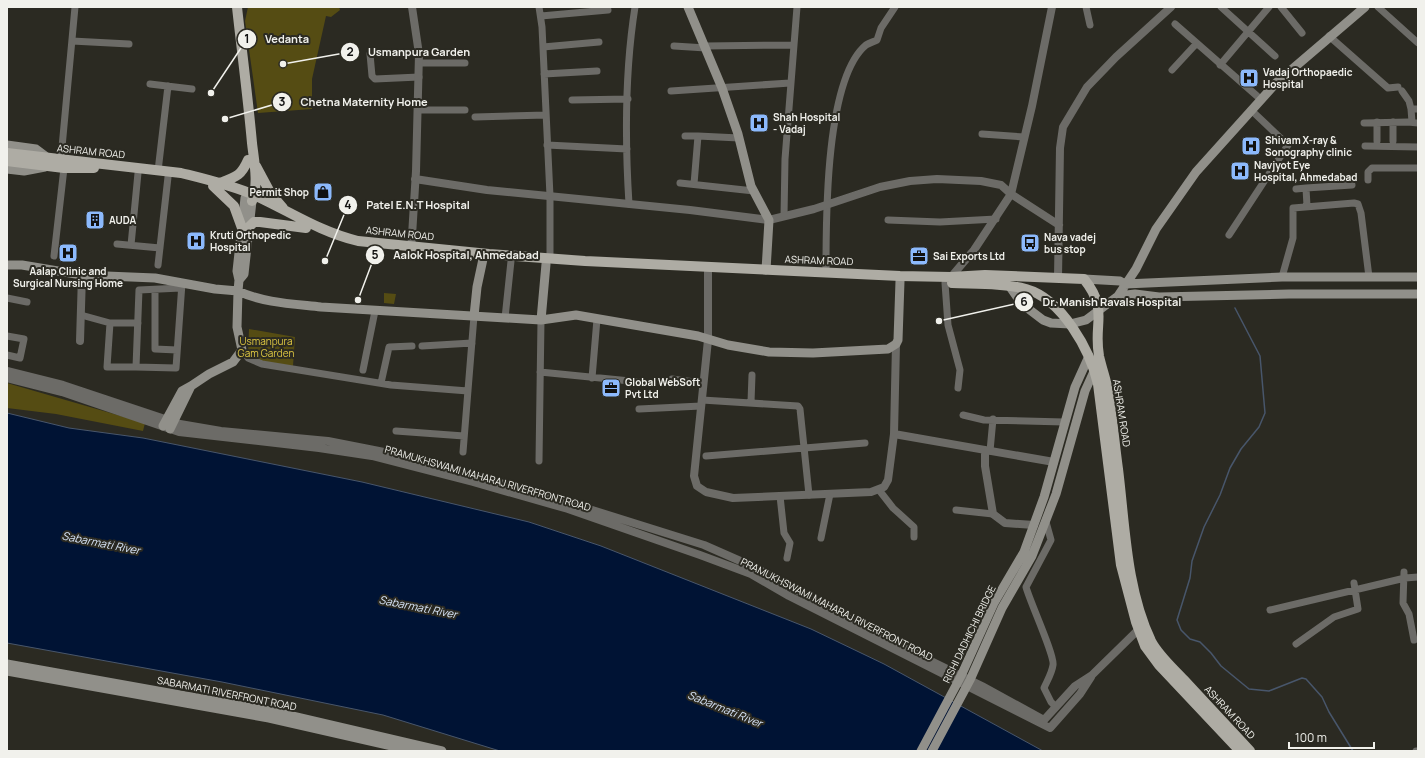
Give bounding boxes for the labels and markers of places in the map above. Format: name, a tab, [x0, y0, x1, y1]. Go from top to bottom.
callout: Vedanta	[237, 28, 317, 51]
callout: Usmanpura Garden	[340, 40, 478, 63]
place label: Vadaj Orthopaedic Hospital	[1263, 65, 1353, 91]
hospital icon: Vadaj Orthopaedic Hospital	[1238, 67, 1260, 89]
callout: Chetna Maternity Home	[272, 90, 435, 113]
place label: Shah Hospital - Vadaj	[773, 110, 840, 136]
hospital icon: Shah Hospital - Vadaj	[748, 112, 770, 134]
place label: Shivam X-ray & Sonography clinic	[1265, 133, 1352, 159]
hospital icon: Shivam X-ray & Sonography clinic	[1240, 135, 1262, 157]
place label: Navjyot Eye Hospital, Ahmedabad	[1254, 158, 1358, 184]
hospital icon: Navjyot Eye Hospital, Ahmedabad	[1229, 160, 1251, 182]
shop icon: Permit Shop	[312, 181, 334, 203]
place label: Permit Shop	[249, 185, 309, 199]
callout: Patel E.N.T Hospital	[338, 193, 478, 216]
building icon: AUDA	[84, 209, 106, 231]
place label: AUDA	[109, 213, 137, 227]
place label: Kruti Orthopedic Hospital	[210, 228, 291, 254]
hospital icon: Kruti Orthopedic Hospital	[185, 230, 207, 252]
place label: Nava vadej bus stop	[1044, 230, 1096, 256]
bus stop icon: Nava vadej bus stop	[1019, 232, 1041, 254]
hospital icon: Aalap Clinic and Surgical Nursing Home	[57, 242, 79, 264]
callout: Aalok Hospital, Ahmedabad	[365, 243, 546, 266]
office icon: Sai Exports Ltd	[908, 245, 930, 267]
place label: Sai Exports Ltd	[933, 249, 1005, 263]
place label: Aalap Clinic and Surgical Nursing Home	[13, 264, 123, 290]
callout: Dr. Manish Ravals Hospital	[1014, 290, 1189, 313]
place label: Global WebSoft Pvt Ltd	[625, 375, 700, 401]
office icon: Global WebSoft Pvt Ltd	[600, 377, 622, 399]

